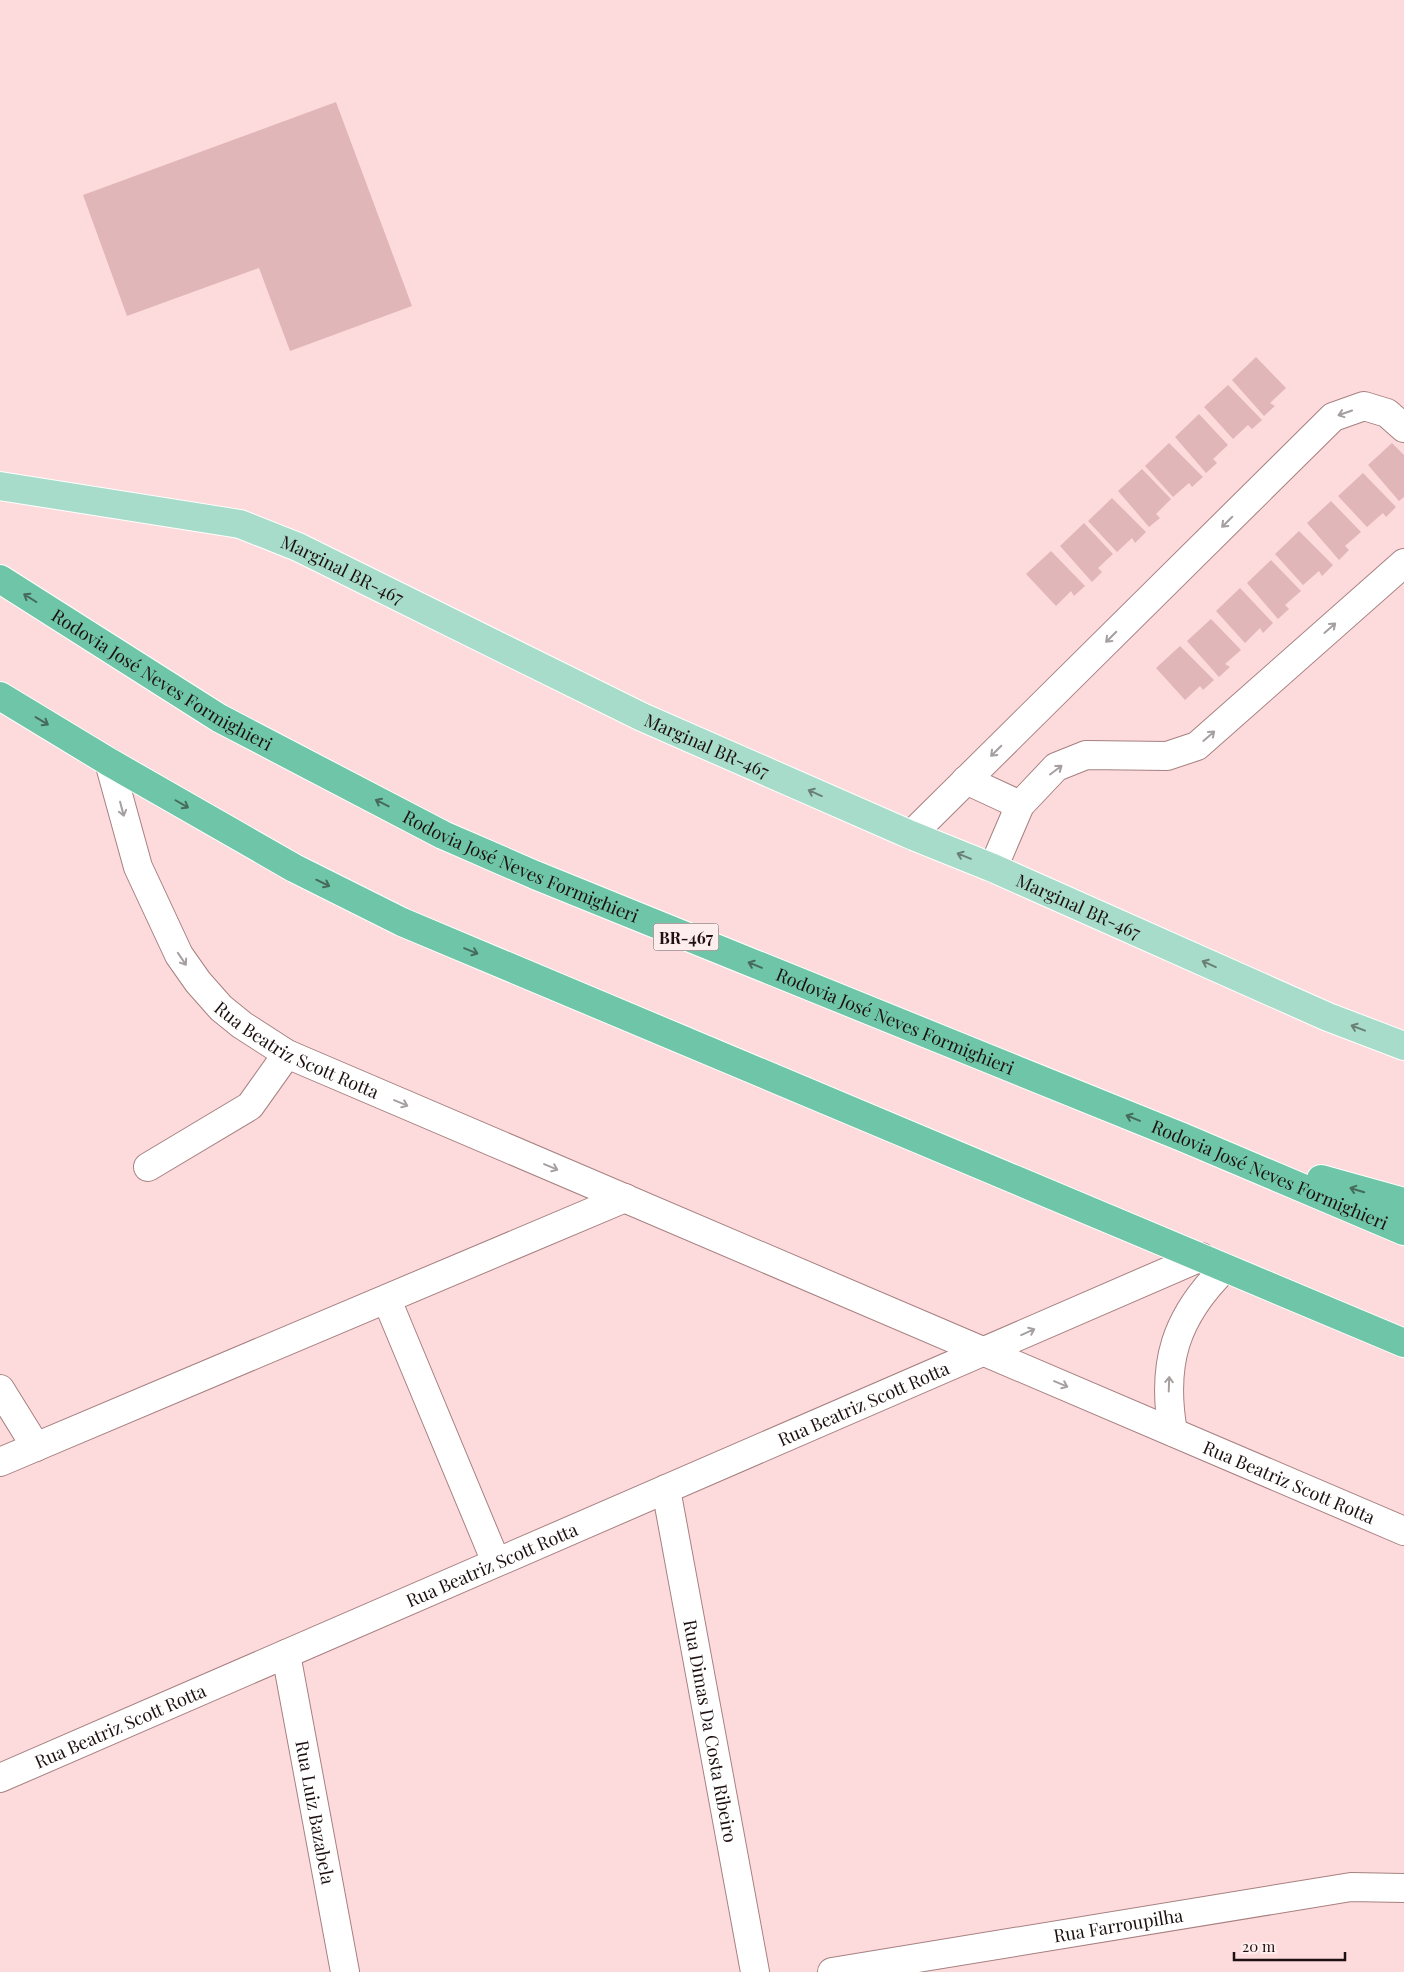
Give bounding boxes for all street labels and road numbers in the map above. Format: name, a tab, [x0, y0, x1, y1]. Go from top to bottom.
street label: Marginal BR-467	[277, 529, 408, 610]
street label: Rodovia José Neves Formighieri	[47, 603, 277, 756]
street label: Marginal BR-467	[641, 708, 774, 784]
street label: Rodovia José Neves Formighieri	[399, 804, 642, 928]
street label: Marginal BR-467	[1013, 868, 1145, 945]
road number: BR-467	[654, 924, 718, 950]
street label: Rodovia José Neves Formighieri	[773, 962, 1018, 1080]
street label: Rua Beatriz Scott Rotta	[210, 996, 383, 1104]
street label: Rodovia José Neves Formighieri	[1148, 1114, 1392, 1235]
street label: Rua Beatriz Scott Rotta	[774, 1356, 953, 1451]
street label: Rua Beatriz Scott Rotta	[1200, 1435, 1379, 1529]
street label: Rua Beatriz Scott Rotta	[402, 1517, 581, 1612]
street label: Rua Dimas Da Costa Ribeiro	[678, 1617, 743, 1844]
street label: Rua Beatriz Scott Rotta	[31, 1678, 210, 1774]
street label: Rua Luiz Bazabela	[290, 1738, 340, 1886]
street label: Rua Farroupilha	[1052, 1903, 1185, 1948]

